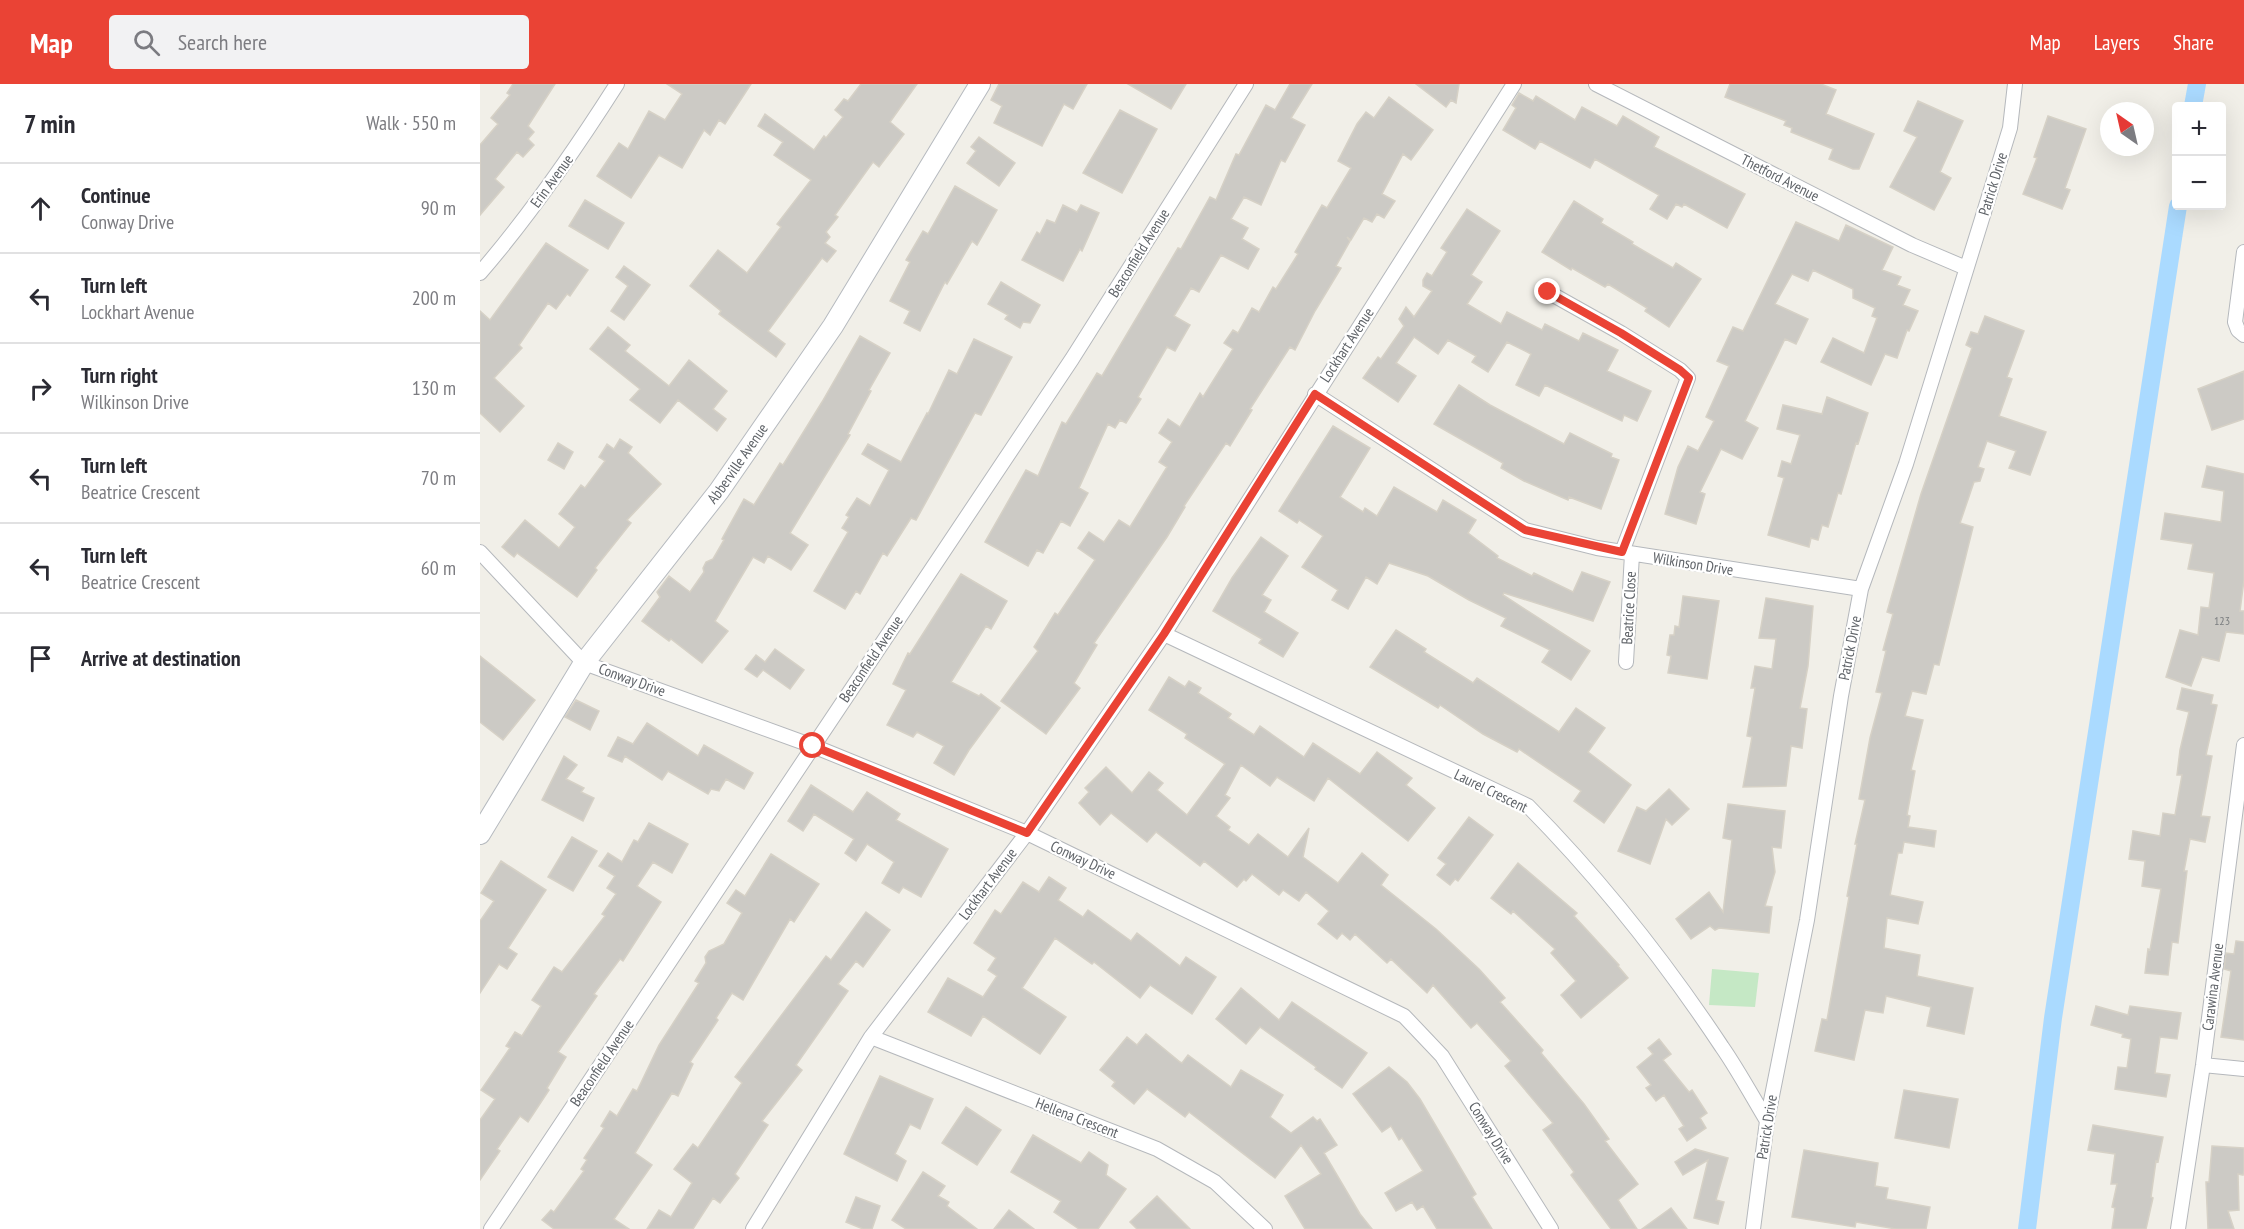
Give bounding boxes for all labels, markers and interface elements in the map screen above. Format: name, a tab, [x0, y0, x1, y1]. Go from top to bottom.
search box	[109, 15, 529, 69]
text: Map	[30, 24, 73, 61]
icon: search	[130, 26, 163, 59]
text: Search here	[178, 28, 267, 56]
text: Map	[2030, 29, 2061, 56]
text: Layers	[2094, 29, 2140, 56]
text: Share	[2173, 29, 2214, 56]
north arrow	[2100, 102, 2154, 156]
map controls	[2172, 102, 2226, 210]
button: +	[2172, 102, 2226, 156]
text: 7 min	[24, 107, 75, 140]
text: Walk · 550 m	[366, 110, 456, 136]
street label: Erin Avenue	[526, 150, 577, 211]
street label: Thetford Avenue	[1738, 150, 1822, 205]
street label: Patrick Drive	[1974, 150, 2011, 218]
button: −	[2172, 156, 2226, 210]
text: Continue	[81, 181, 151, 209]
icon: ahead	[24, 192, 57, 225]
text: 90 m	[421, 195, 456, 221]
street label: Beaconfield Avenue	[1104, 205, 1173, 301]
text: Conway Drive	[81, 209, 174, 235]
text: Turn left	[81, 271, 147, 299]
route end	[1534, 278, 1560, 304]
icon: left	[24, 282, 57, 315]
text: 200 m	[412, 285, 456, 311]
text: Lockhart Avenue	[81, 299, 194, 325]
street label: Lockhart Avenue	[1315, 304, 1378, 386]
text: Turn right	[81, 361, 158, 389]
icon: right	[24, 372, 57, 405]
text: 130 m	[412, 375, 456, 401]
text: Wilkinson Drive	[81, 389, 189, 415]
street label: Abberville Avenue	[703, 420, 772, 507]
text: Turn left	[81, 451, 147, 479]
icon: left	[24, 462, 57, 495]
text: 70 m	[421, 465, 456, 491]
text: Beatrice Crescent	[81, 479, 200, 505]
text: Turn left	[81, 541, 147, 569]
street label: Wilkinson Drive	[1652, 548, 1735, 579]
icon: left	[24, 552, 57, 585]
text: 60 m	[421, 555, 456, 581]
text: Beatrice Crescent	[81, 569, 200, 595]
street label: Beatrice Close	[1617, 571, 1640, 645]
street label: Beaconfield Avenue	[835, 612, 907, 706]
house number: 123	[2214, 613, 2230, 628]
street label: Patrick Drive	[1834, 614, 1865, 682]
icon: arrive	[24, 642, 57, 675]
text: Arrive at destination	[81, 644, 241, 672]
street label: Conway Drive	[596, 659, 668, 700]
route start	[799, 732, 825, 758]
street label: Laurel Crescent	[1451, 765, 1531, 817]
street label: Conway Drive	[1047, 836, 1119, 883]
street label: Lockhart Avenue	[954, 844, 1021, 923]
street label: Carawina Avenue	[2198, 942, 2227, 1032]
street label: Beaconfield Avenue	[566, 1016, 638, 1110]
street label: Hellena Crescent	[1033, 1093, 1121, 1142]
street label: Patrick Drive	[1752, 1093, 1781, 1161]
street label: Conway Drive	[1465, 1098, 1518, 1167]

